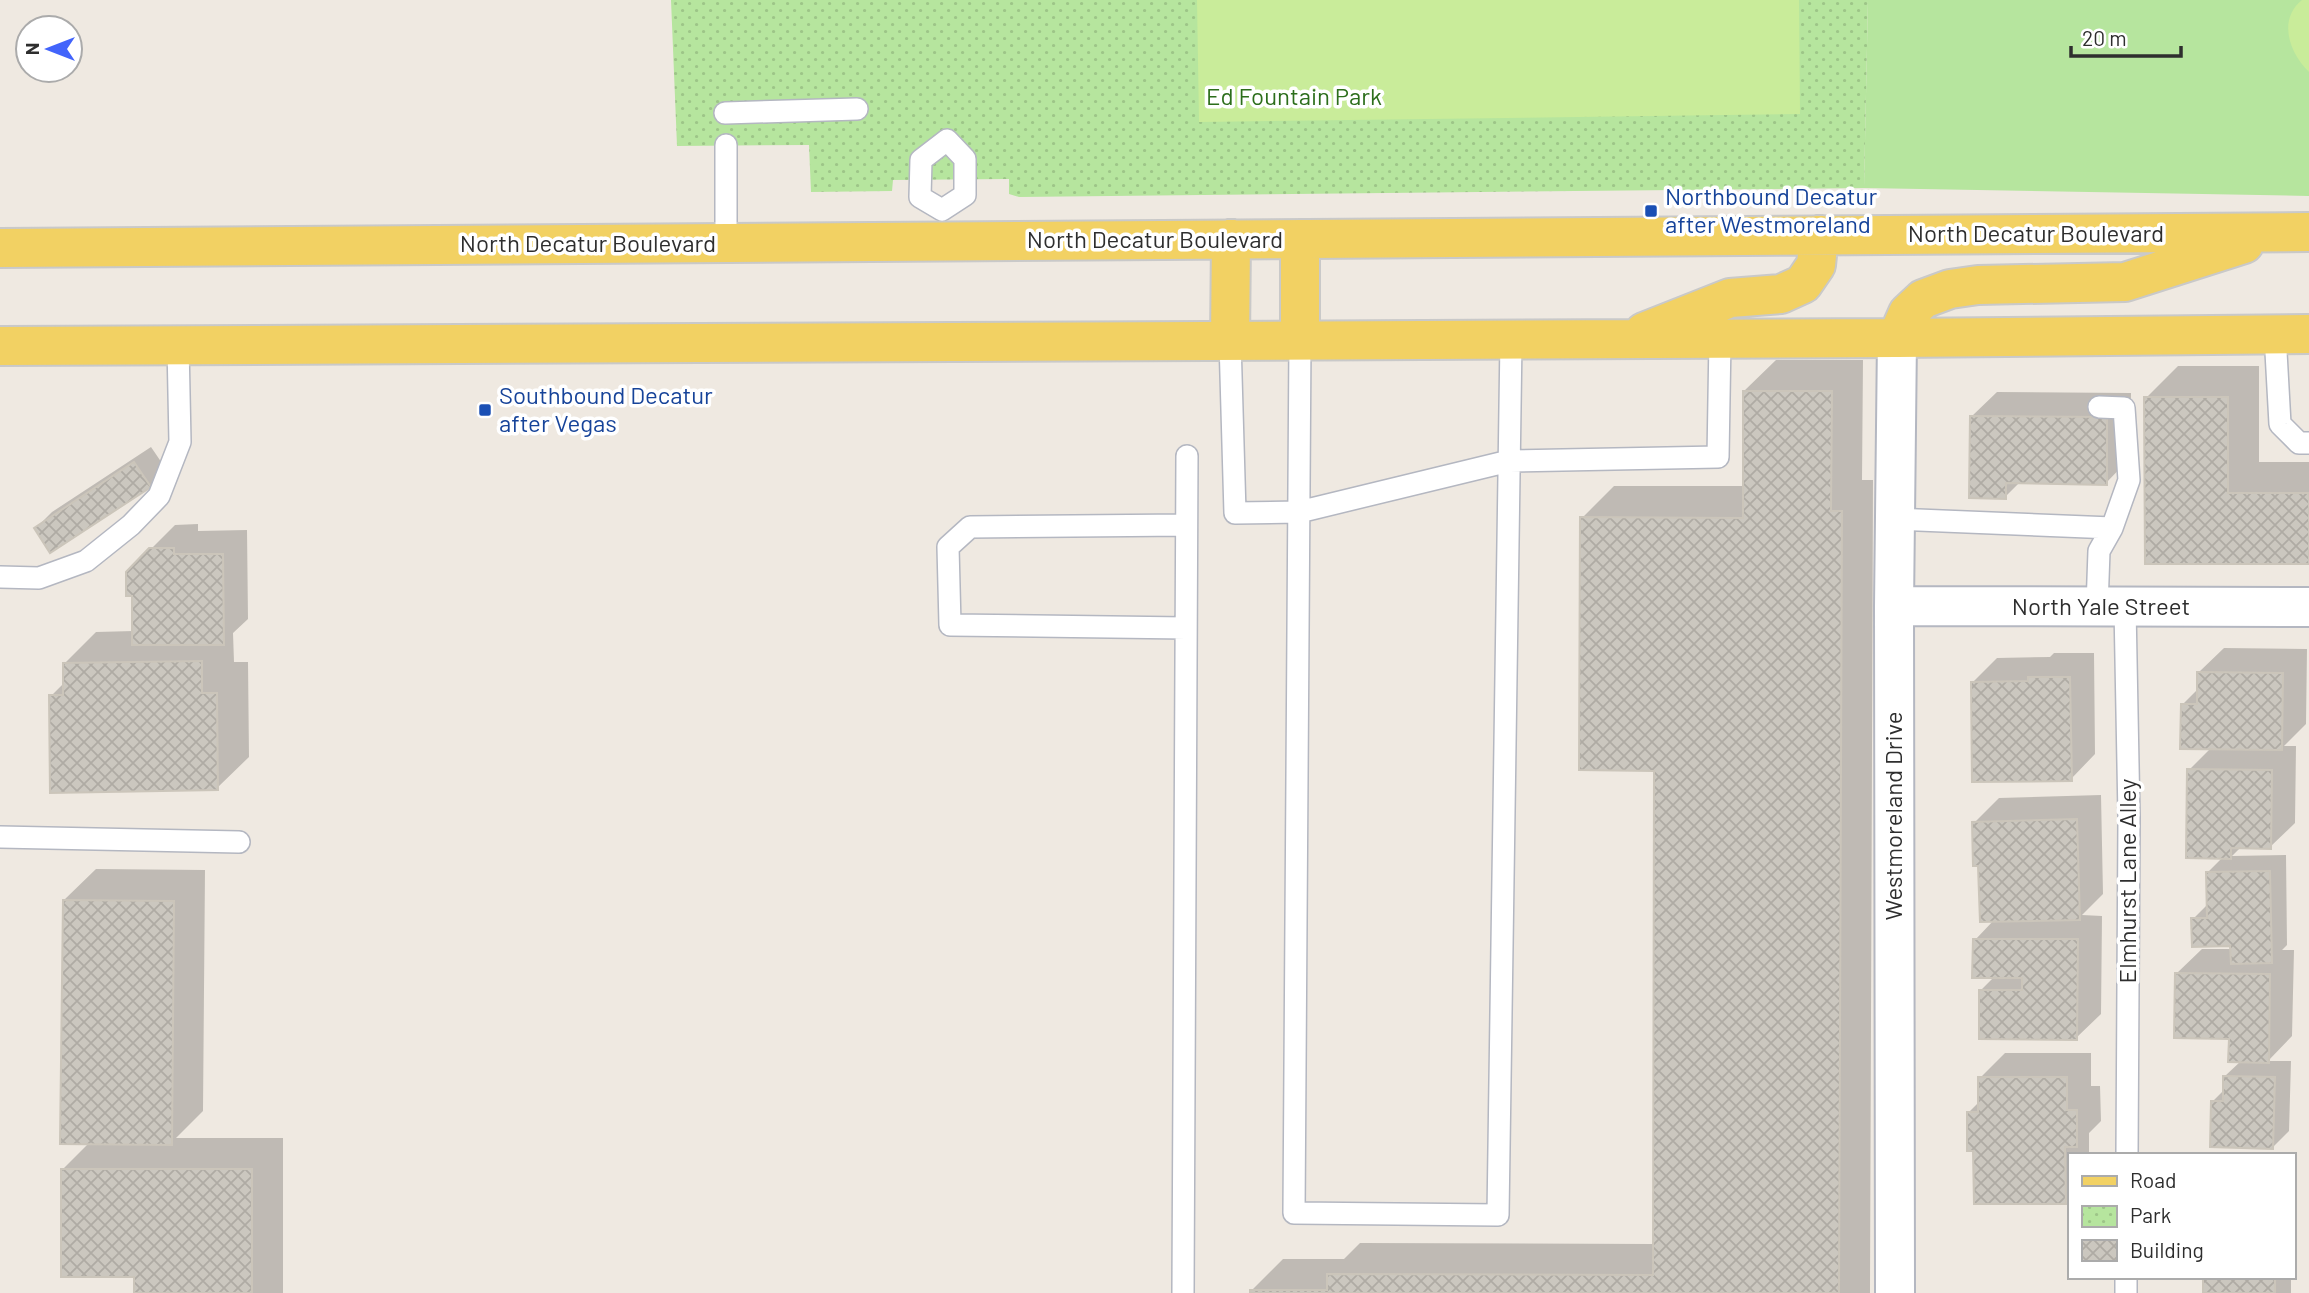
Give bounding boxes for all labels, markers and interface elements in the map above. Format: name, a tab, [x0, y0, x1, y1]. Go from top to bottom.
north arrow	[14, 14, 84, 84]
scale bar	[2071, 14, 2181, 58]
text: 20 m	[2082, 25, 2127, 50]
text: N	[20, 43, 43, 55]
park label: Ed Fountain Park	[1206, 81, 1382, 110]
place label: Northbound Decatur after Westmoreland	[1665, 181, 1877, 238]
marker: Northbound Decatur after Westmoreland	[1643, 203, 1659, 219]
street label: North Decatur Boulevard	[1908, 218, 2164, 247]
street label: North Decatur Boulevard	[1027, 224, 1283, 253]
street label: North Decatur Boulevard	[460, 228, 716, 257]
place label: Southbound Decatur after Vegas	[499, 380, 713, 437]
marker: Southbound Decatur after Vegas	[477, 402, 493, 418]
street label: North Yale Street	[2012, 591, 2190, 620]
street label: Westmoreland Drive	[1878, 712, 1907, 920]
street label: Elmhurst Lane Alley	[2112, 779, 2141, 983]
legend	[2068, 1153, 2295, 1279]
text: Road	[2130, 1167, 2176, 1192]
text: Park	[2130, 1202, 2171, 1227]
text: Building	[2130, 1237, 2204, 1262]

